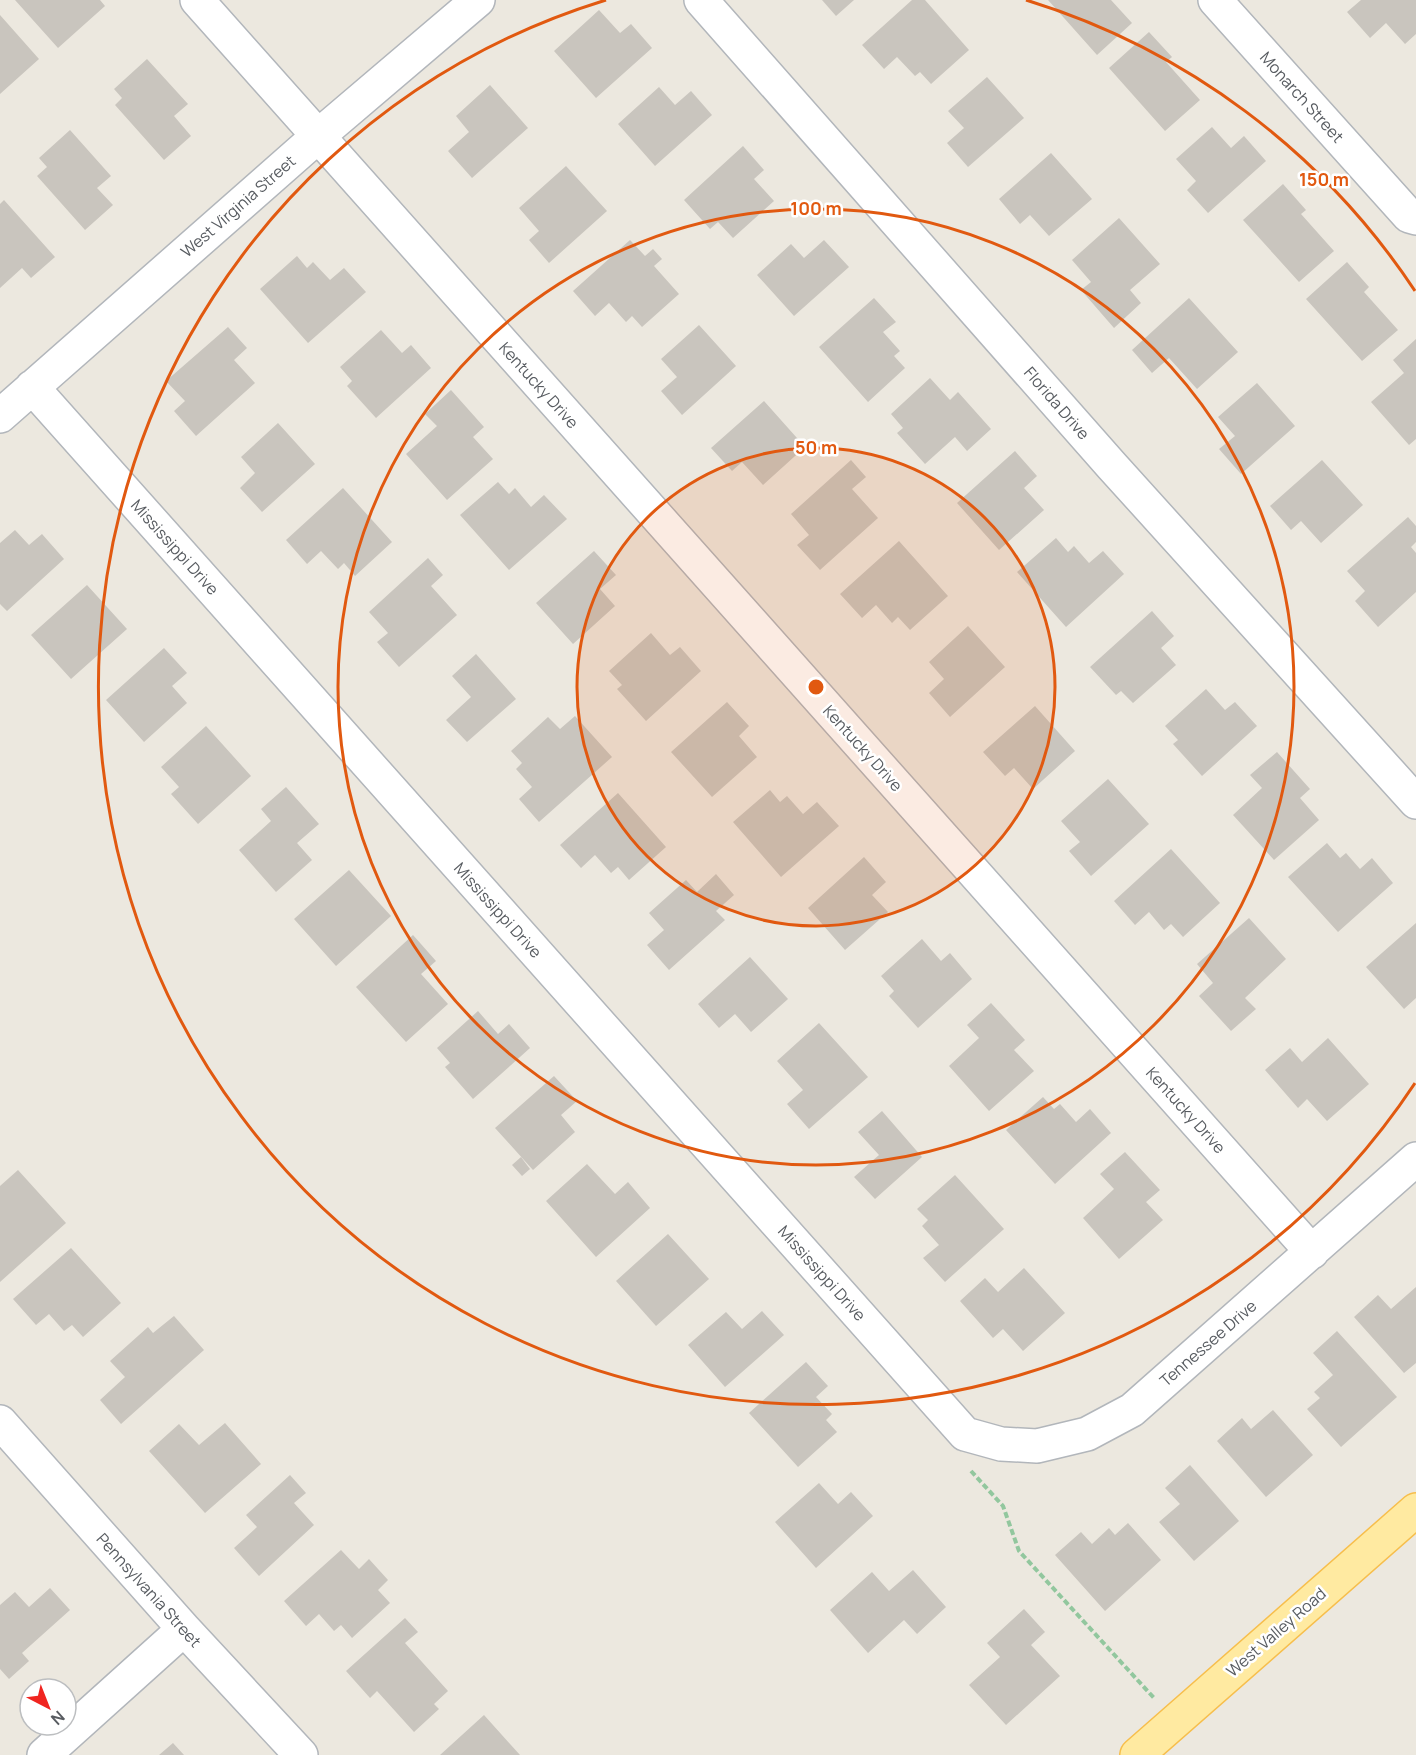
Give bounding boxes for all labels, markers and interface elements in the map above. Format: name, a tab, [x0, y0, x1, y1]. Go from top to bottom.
street label: Monarch Street	[1255, 47, 1349, 147]
street label: West Virginia Street	[176, 150, 300, 262]
text: 150 m	[1299, 167, 1349, 191]
text: 100 m	[790, 196, 842, 220]
street label: Kentucky Drive	[494, 337, 584, 433]
street label: Florida Drive	[1019, 362, 1095, 444]
text: 50 m	[795, 435, 837, 459]
street label: Mississippi Drive	[126, 494, 224, 600]
centre of rings	[806, 677, 826, 697]
street label: Kentucky Drive	[818, 700, 908, 796]
street label: Mississippi Drive	[449, 857, 547, 963]
street label: Kentucky Drive	[1141, 1062, 1231, 1158]
street label: Mississippi Drive	[773, 1220, 871, 1326]
street label: Tennessee Drive	[1155, 1295, 1261, 1391]
street label: Pennsylvania Street	[92, 1528, 206, 1652]
street label: West Valley Road	[1221, 1583, 1331, 1681]
north arrow	[18, 1677, 78, 1737]
text: N	[46, 1706, 70, 1730]

